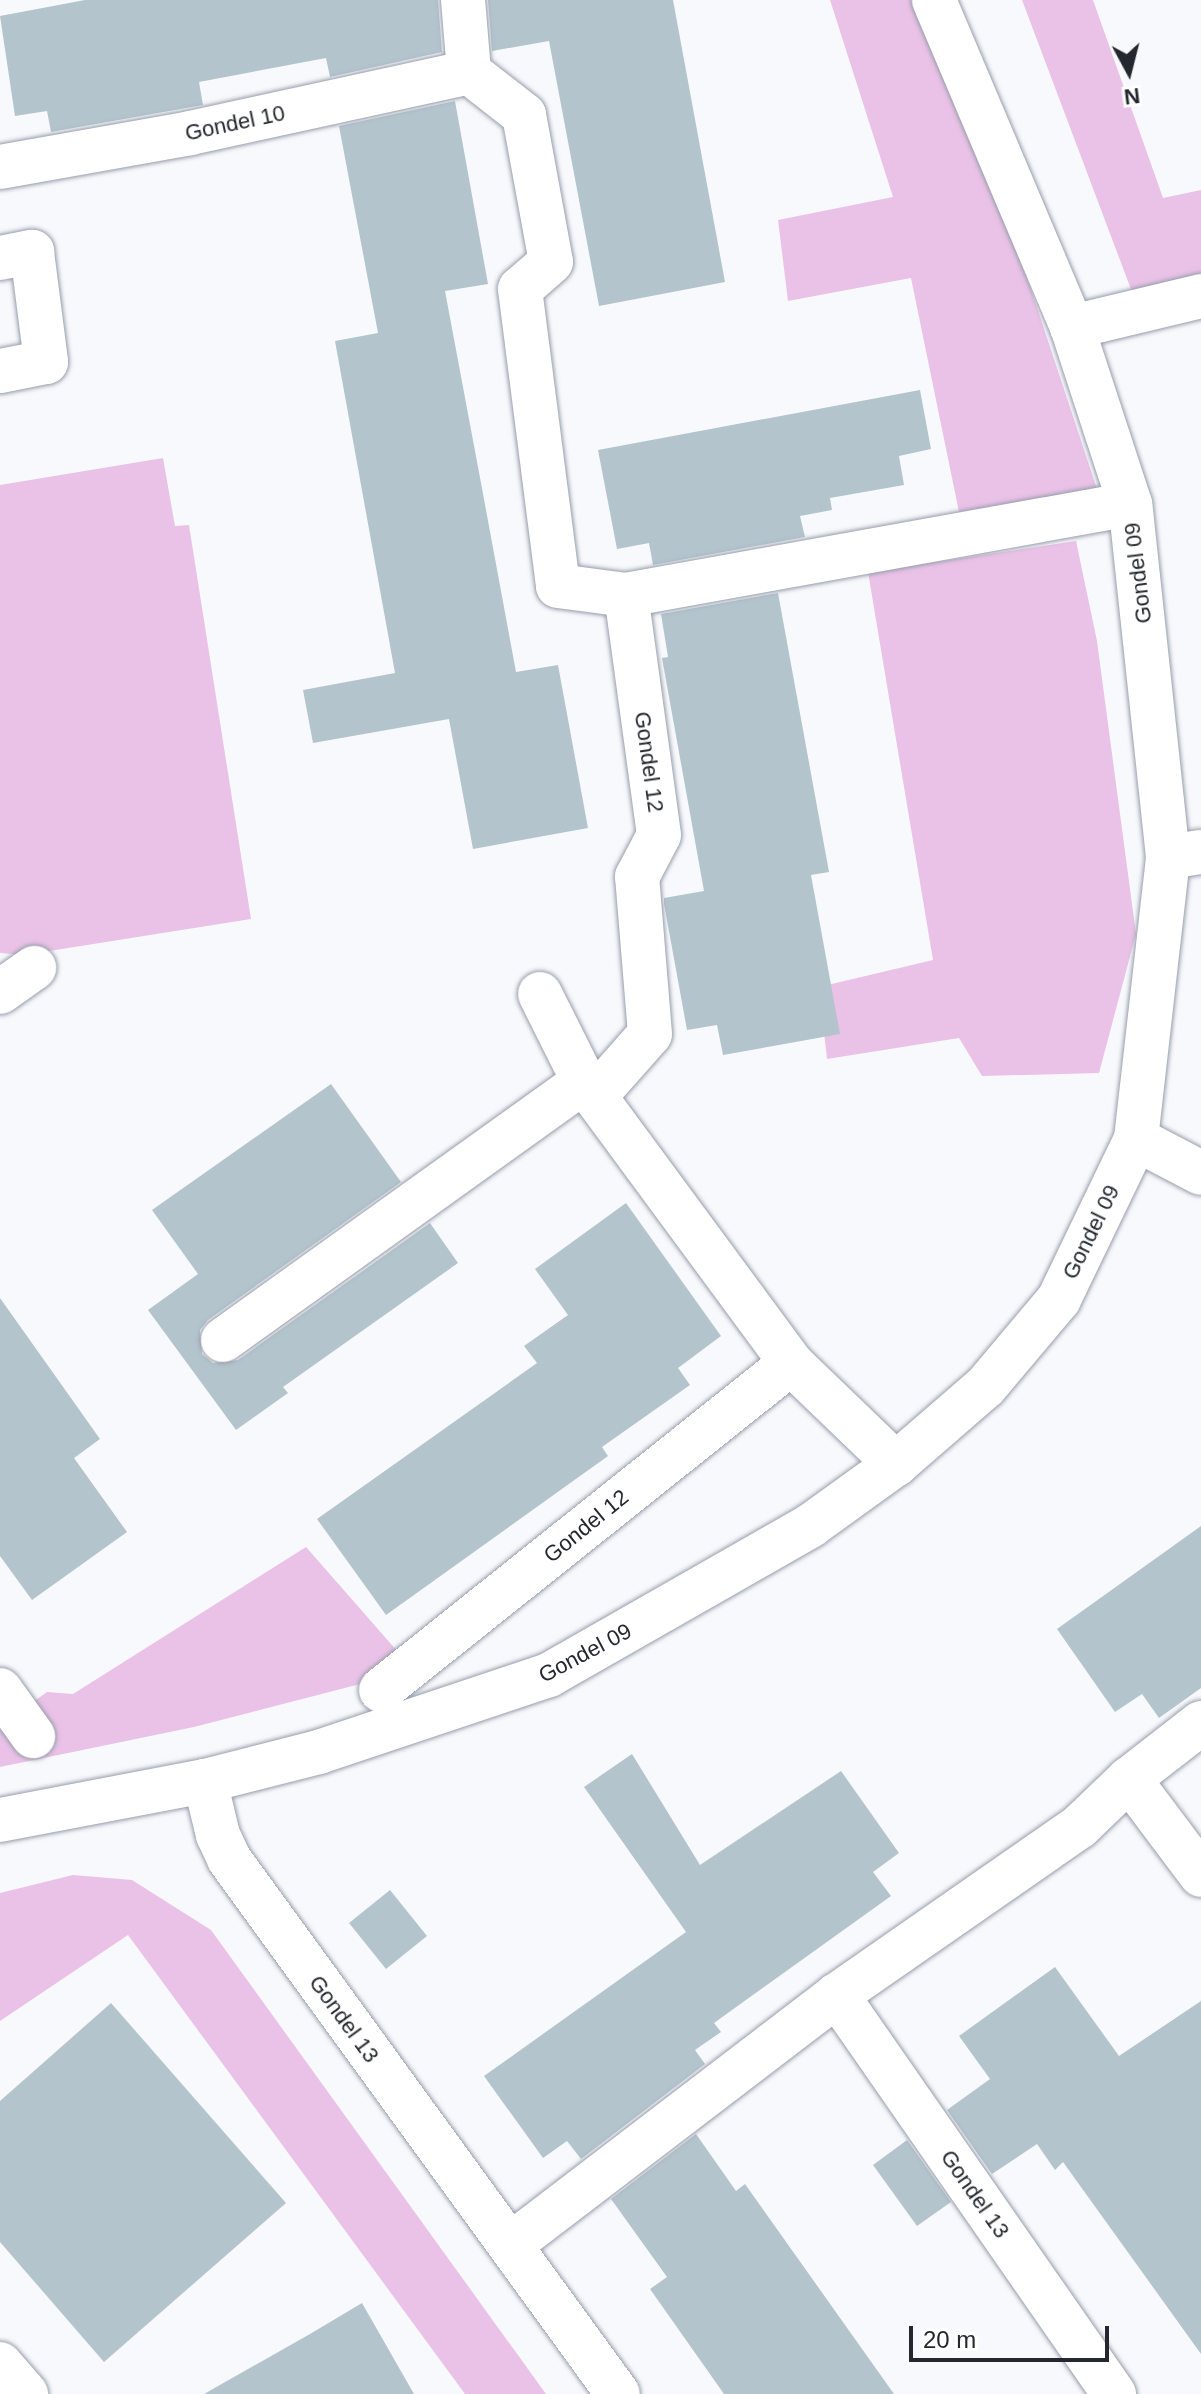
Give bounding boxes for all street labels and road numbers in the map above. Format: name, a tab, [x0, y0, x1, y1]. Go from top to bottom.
street label: Gondel 10	[183, 100, 287, 146]
street label: Gondel 09	[1119, 521, 1157, 625]
street label: Gondel 12	[629, 710, 669, 814]
street label: Gondel 09	[1057, 1181, 1125, 1283]
street label: Gondel 12	[538, 1484, 634, 1568]
street label: Gondel 09	[534, 1618, 636, 1688]
street label: Gondel 13	[303, 1970, 385, 2068]
street label: Gondel 13	[935, 2145, 1015, 2243]

